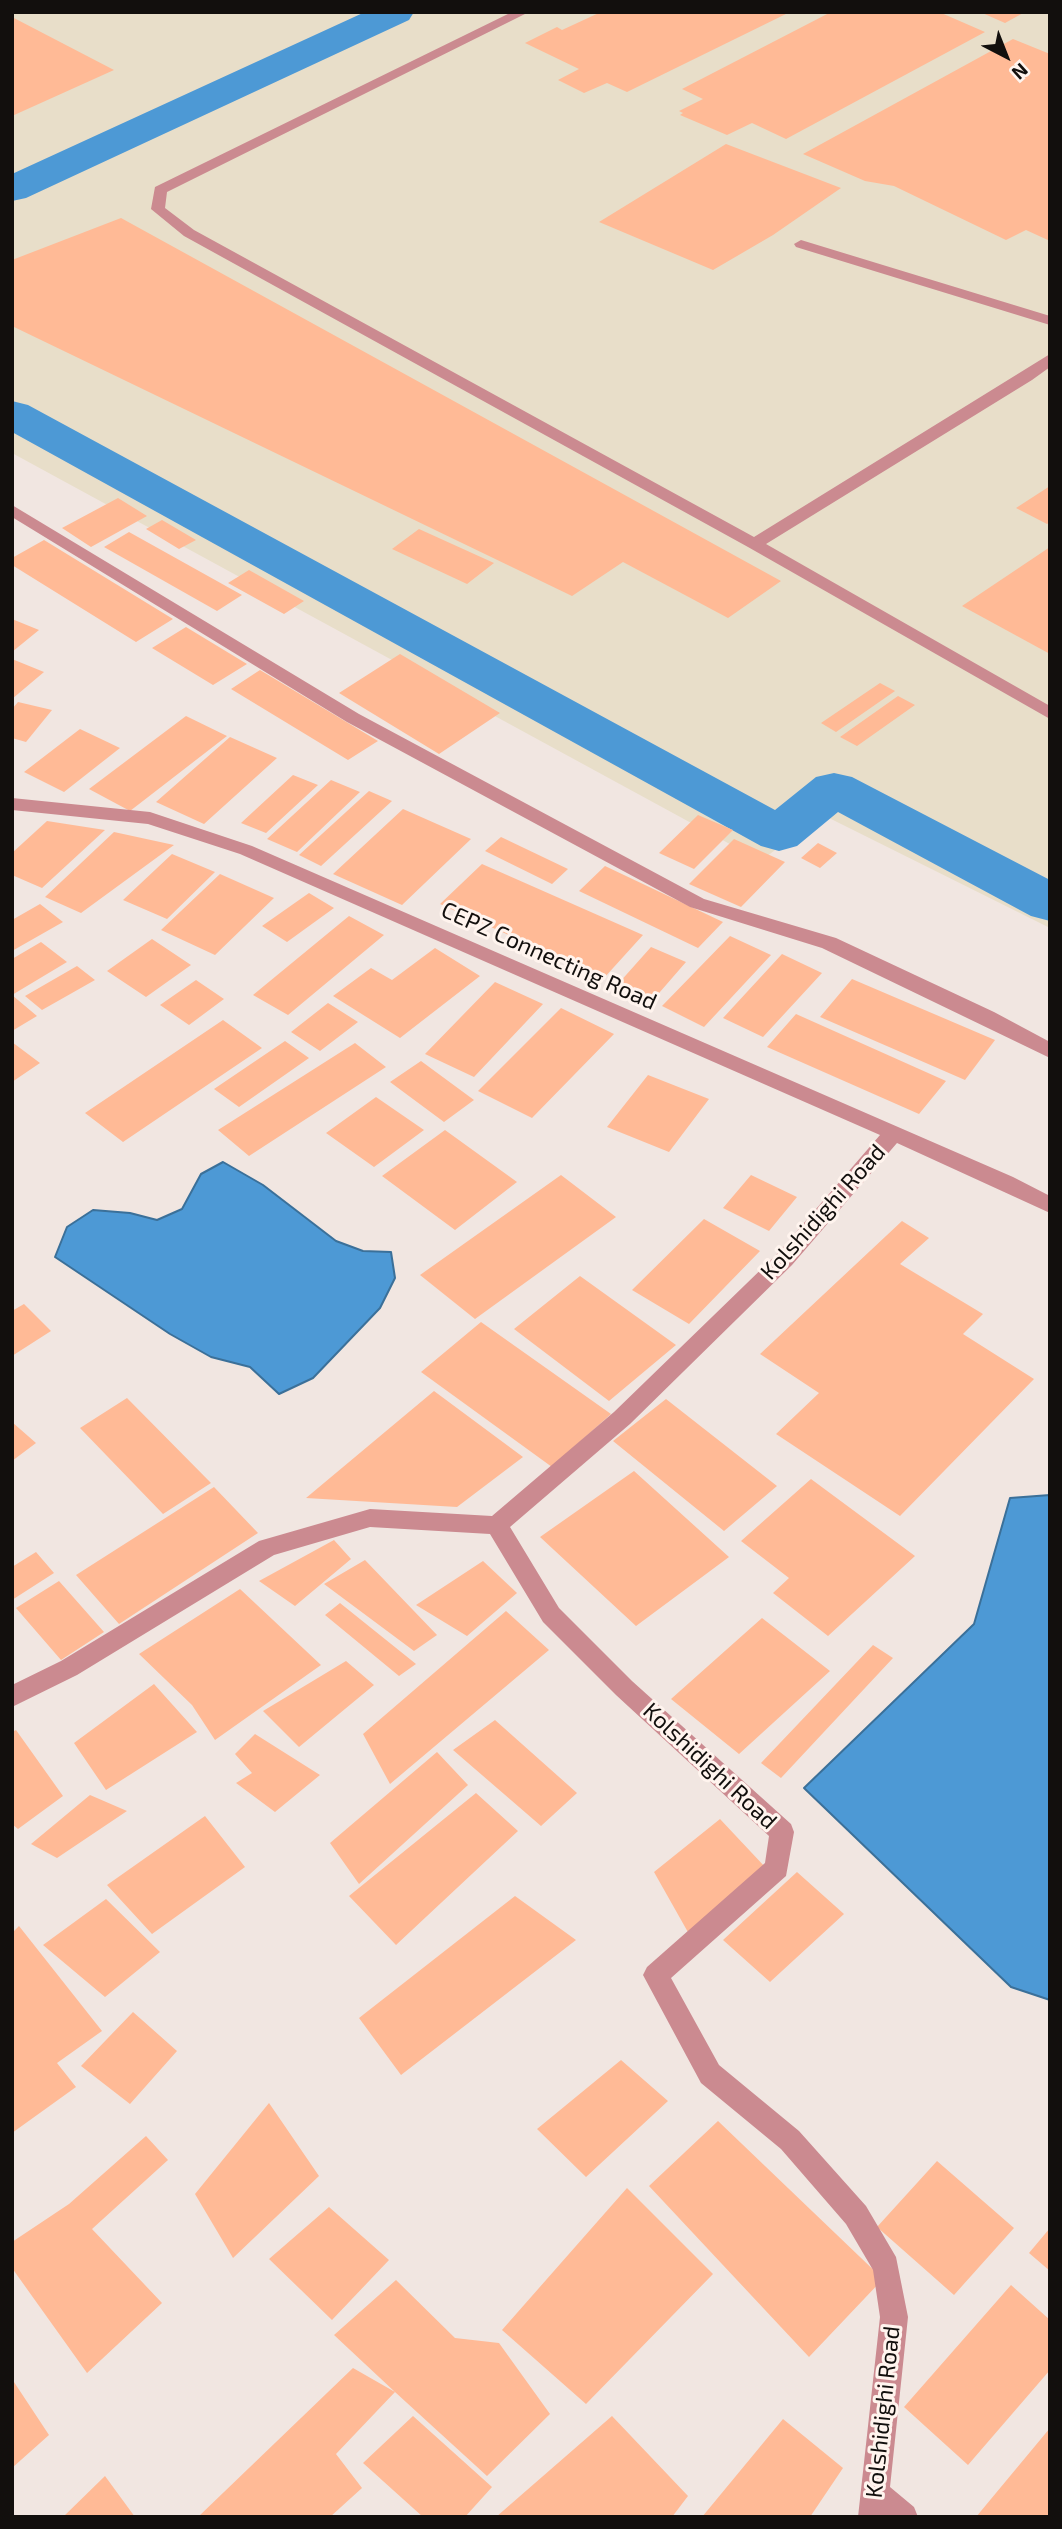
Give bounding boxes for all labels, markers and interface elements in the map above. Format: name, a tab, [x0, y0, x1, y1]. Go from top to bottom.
north arrow	[971, 21, 1041, 91]
text: N	[1008, 59, 1033, 85]
street label: CEPZ Connecting Road	[437, 896, 661, 1016]
street label: Kolshidighi Road	[755, 1139, 891, 1285]
street label: Kolshidighi Road	[637, 1697, 783, 1835]
street label: Kolshidighi Road	[860, 2325, 906, 2499]

